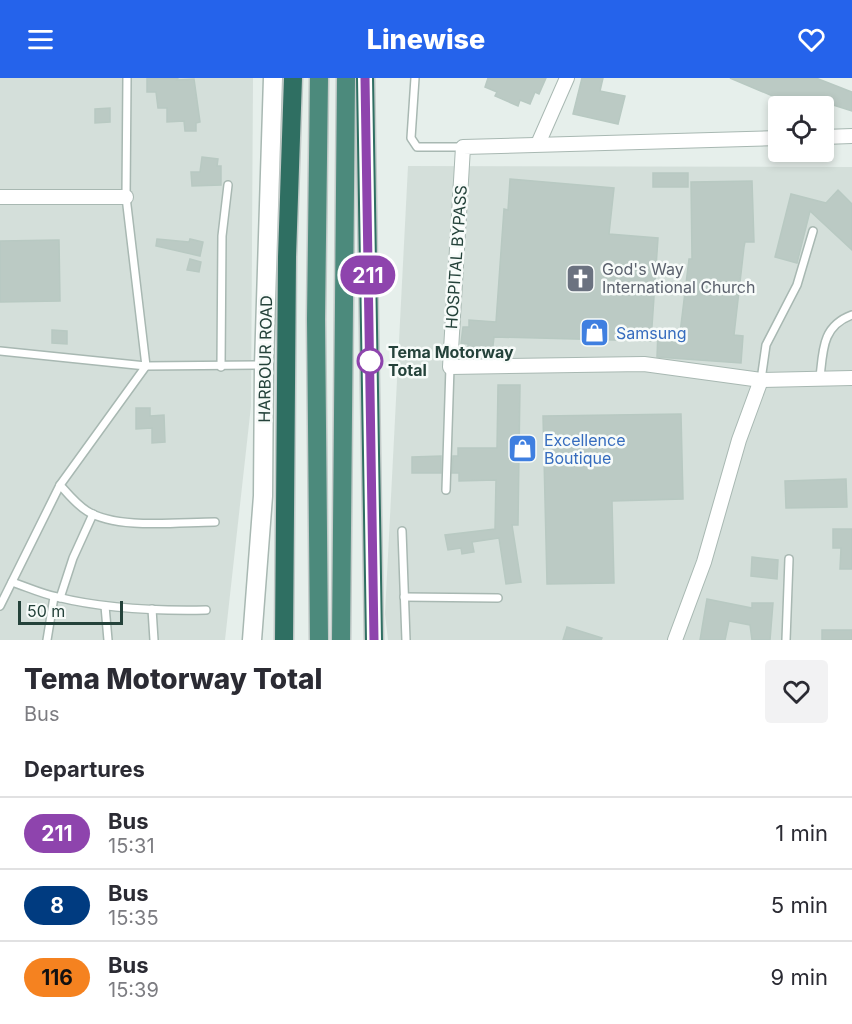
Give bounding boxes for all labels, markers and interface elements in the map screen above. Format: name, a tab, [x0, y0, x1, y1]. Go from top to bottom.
icon: menu	[24, 23, 57, 56]
text: Linewise	[367, 23, 485, 56]
icon: heart	[795, 23, 828, 56]
map controls	[768, 96, 834, 162]
button: locate	[768, 96, 834, 162]
street label: HOSPITAL BYPASS	[441, 184, 471, 330]
line badge: 211	[334, 256, 403, 294]
place label: God's Way International Church	[602, 259, 755, 297]
church icon: God's Way International Church	[565, 262, 597, 294]
text: 211	[352, 263, 384, 288]
street label: HARBOUR ROAD	[254, 295, 276, 423]
shop icon: Samsung	[579, 317, 611, 349]
place label: Samsung	[616, 323, 686, 343]
place label: Tema Motorway Total	[388, 342, 514, 380]
marker: Tema Motorway Total	[357, 348, 383, 374]
place label: Excellence Boutique	[544, 430, 625, 468]
shop icon: Excellence Boutique	[507, 433, 539, 465]
scale bar	[18, 598, 123, 626]
text: 50 m	[27, 601, 65, 621]
button: heart	[765, 660, 828, 723]
text: Tema Motorway Total	[24, 662, 322, 696]
text: Bus	[24, 702, 59, 726]
text: Departures	[24, 756, 145, 782]
text: Bus	[108, 808, 149, 834]
text: 1 min	[775, 820, 828, 846]
text: 211	[41, 821, 73, 846]
text: 15:31	[108, 834, 155, 858]
text: Bus	[108, 880, 149, 906]
text: 5 min	[771, 892, 828, 918]
text: 8	[50, 893, 64, 918]
text: 15:35	[108, 906, 159, 930]
text: Bus	[108, 952, 149, 978]
text: 9 min	[771, 964, 828, 990]
text: 116	[41, 965, 73, 990]
text: 15:39	[108, 978, 159, 1002]

